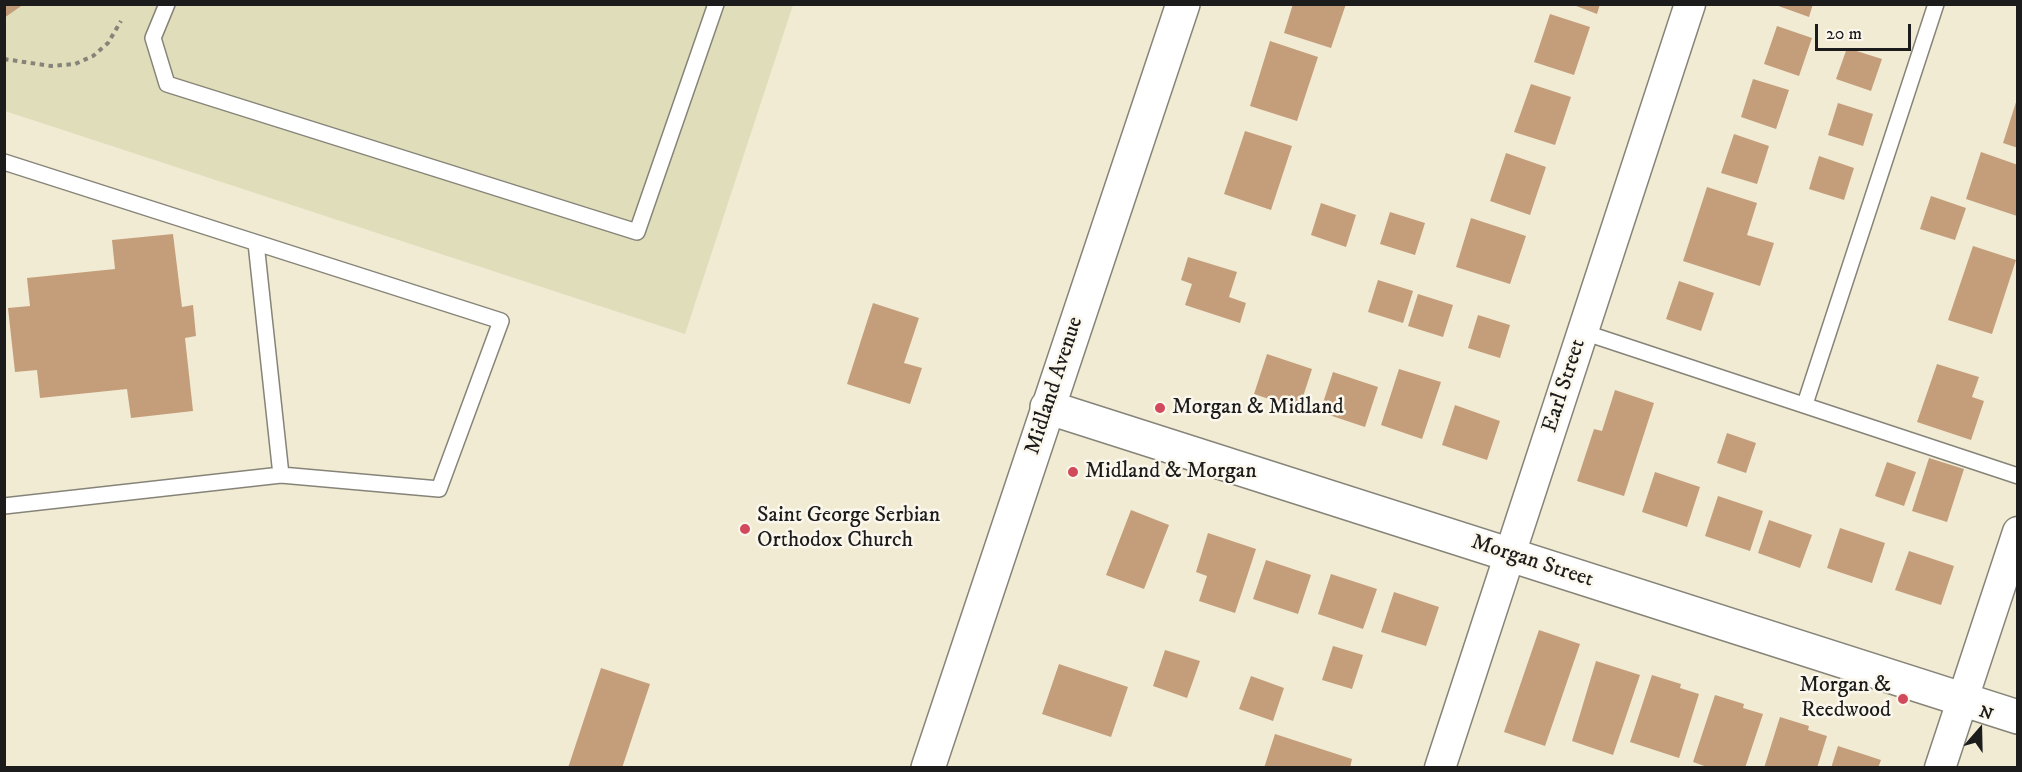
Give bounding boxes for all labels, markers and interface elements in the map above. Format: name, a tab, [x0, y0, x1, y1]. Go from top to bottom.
scale bar	[1818, 12, 1914, 50]
text: 20 m	[1826, 23, 1862, 45]
street label: Midland Avenue	[1020, 314, 1090, 458]
street label: Earl Street	[1538, 336, 1592, 436]
place label: Morgan & Midland	[1172, 395, 1344, 421]
marker: Morgan & Midland	[1153, 401, 1167, 415]
place label: Midland & Morgan	[1085, 459, 1257, 485]
marker: Midland & Morgan	[1066, 465, 1080, 479]
place label: Saint George Serbian Orthodox Church	[757, 503, 940, 554]
marker: Saint George Serbian Orthodox Church	[738, 522, 752, 536]
street label: Morgan Street	[1468, 530, 1596, 594]
place label: Morgan & Reedwood	[1799, 673, 1891, 724]
marker: Morgan & Reedwood	[1896, 692, 1910, 706]
north arrow	[1950, 700, 2010, 760]
text: N	[1977, 701, 1996, 725]

